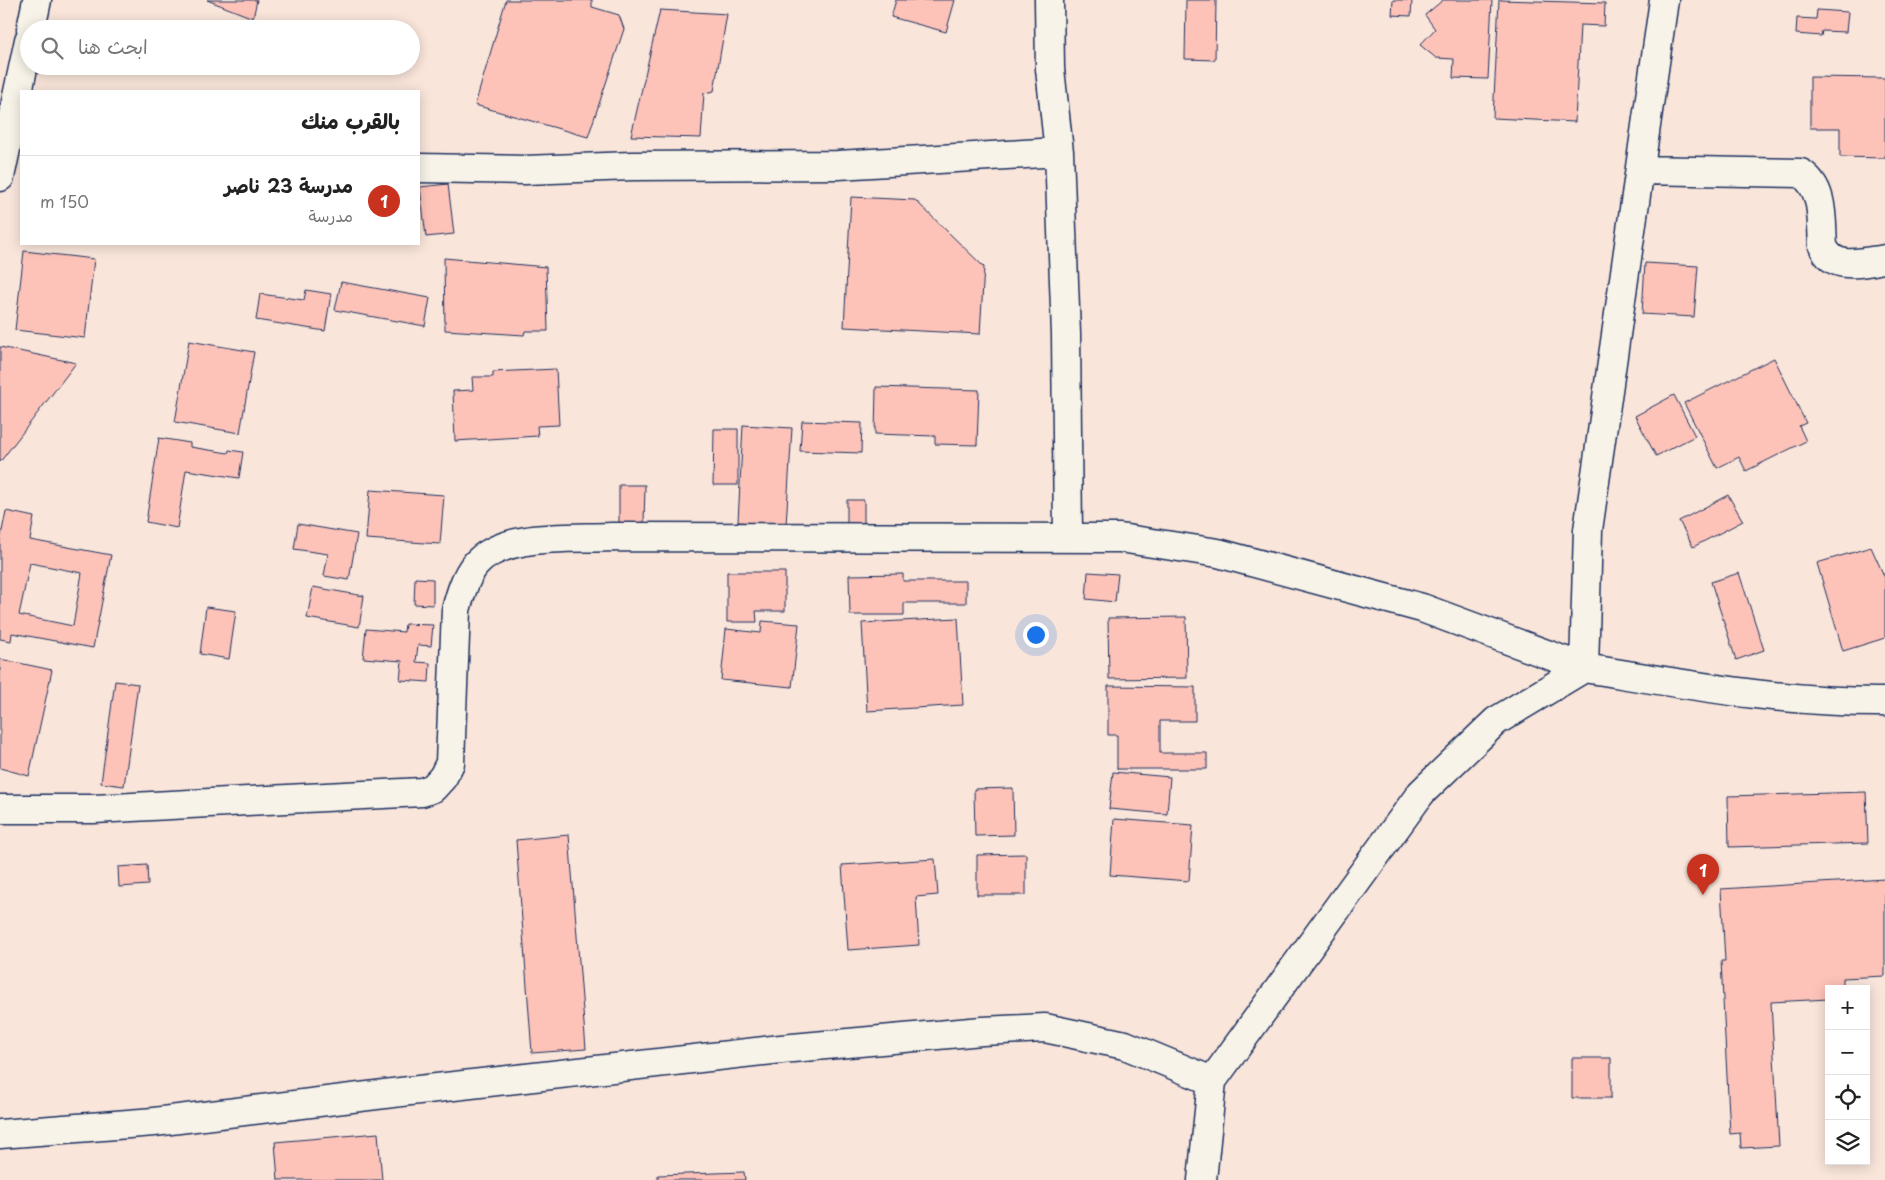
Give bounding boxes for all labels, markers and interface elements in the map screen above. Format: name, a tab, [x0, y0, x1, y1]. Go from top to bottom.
search box	[20, 20, 420, 75]
text: ابحث هنا	[78, 32, 148, 60]
icon: search	[38, 34, 66, 62]
text: بالقرب منك	[301, 104, 400, 136]
text: مدرسة 23 ناصر	[224, 171, 353, 199]
text: 150 m	[40, 189, 89, 213]
text: 1	[380, 189, 388, 213]
text: مدرسة	[308, 203, 353, 227]
your location	[1023, 622, 1049, 648]
pin: 1	[1687, 854, 1719, 895]
map controls	[1825, 985, 1870, 1165]
button: +	[1825, 985, 1870, 1030]
button: −	[1825, 1030, 1870, 1075]
button: locate	[1825, 1075, 1870, 1120]
button: layers	[1825, 1120, 1870, 1165]

